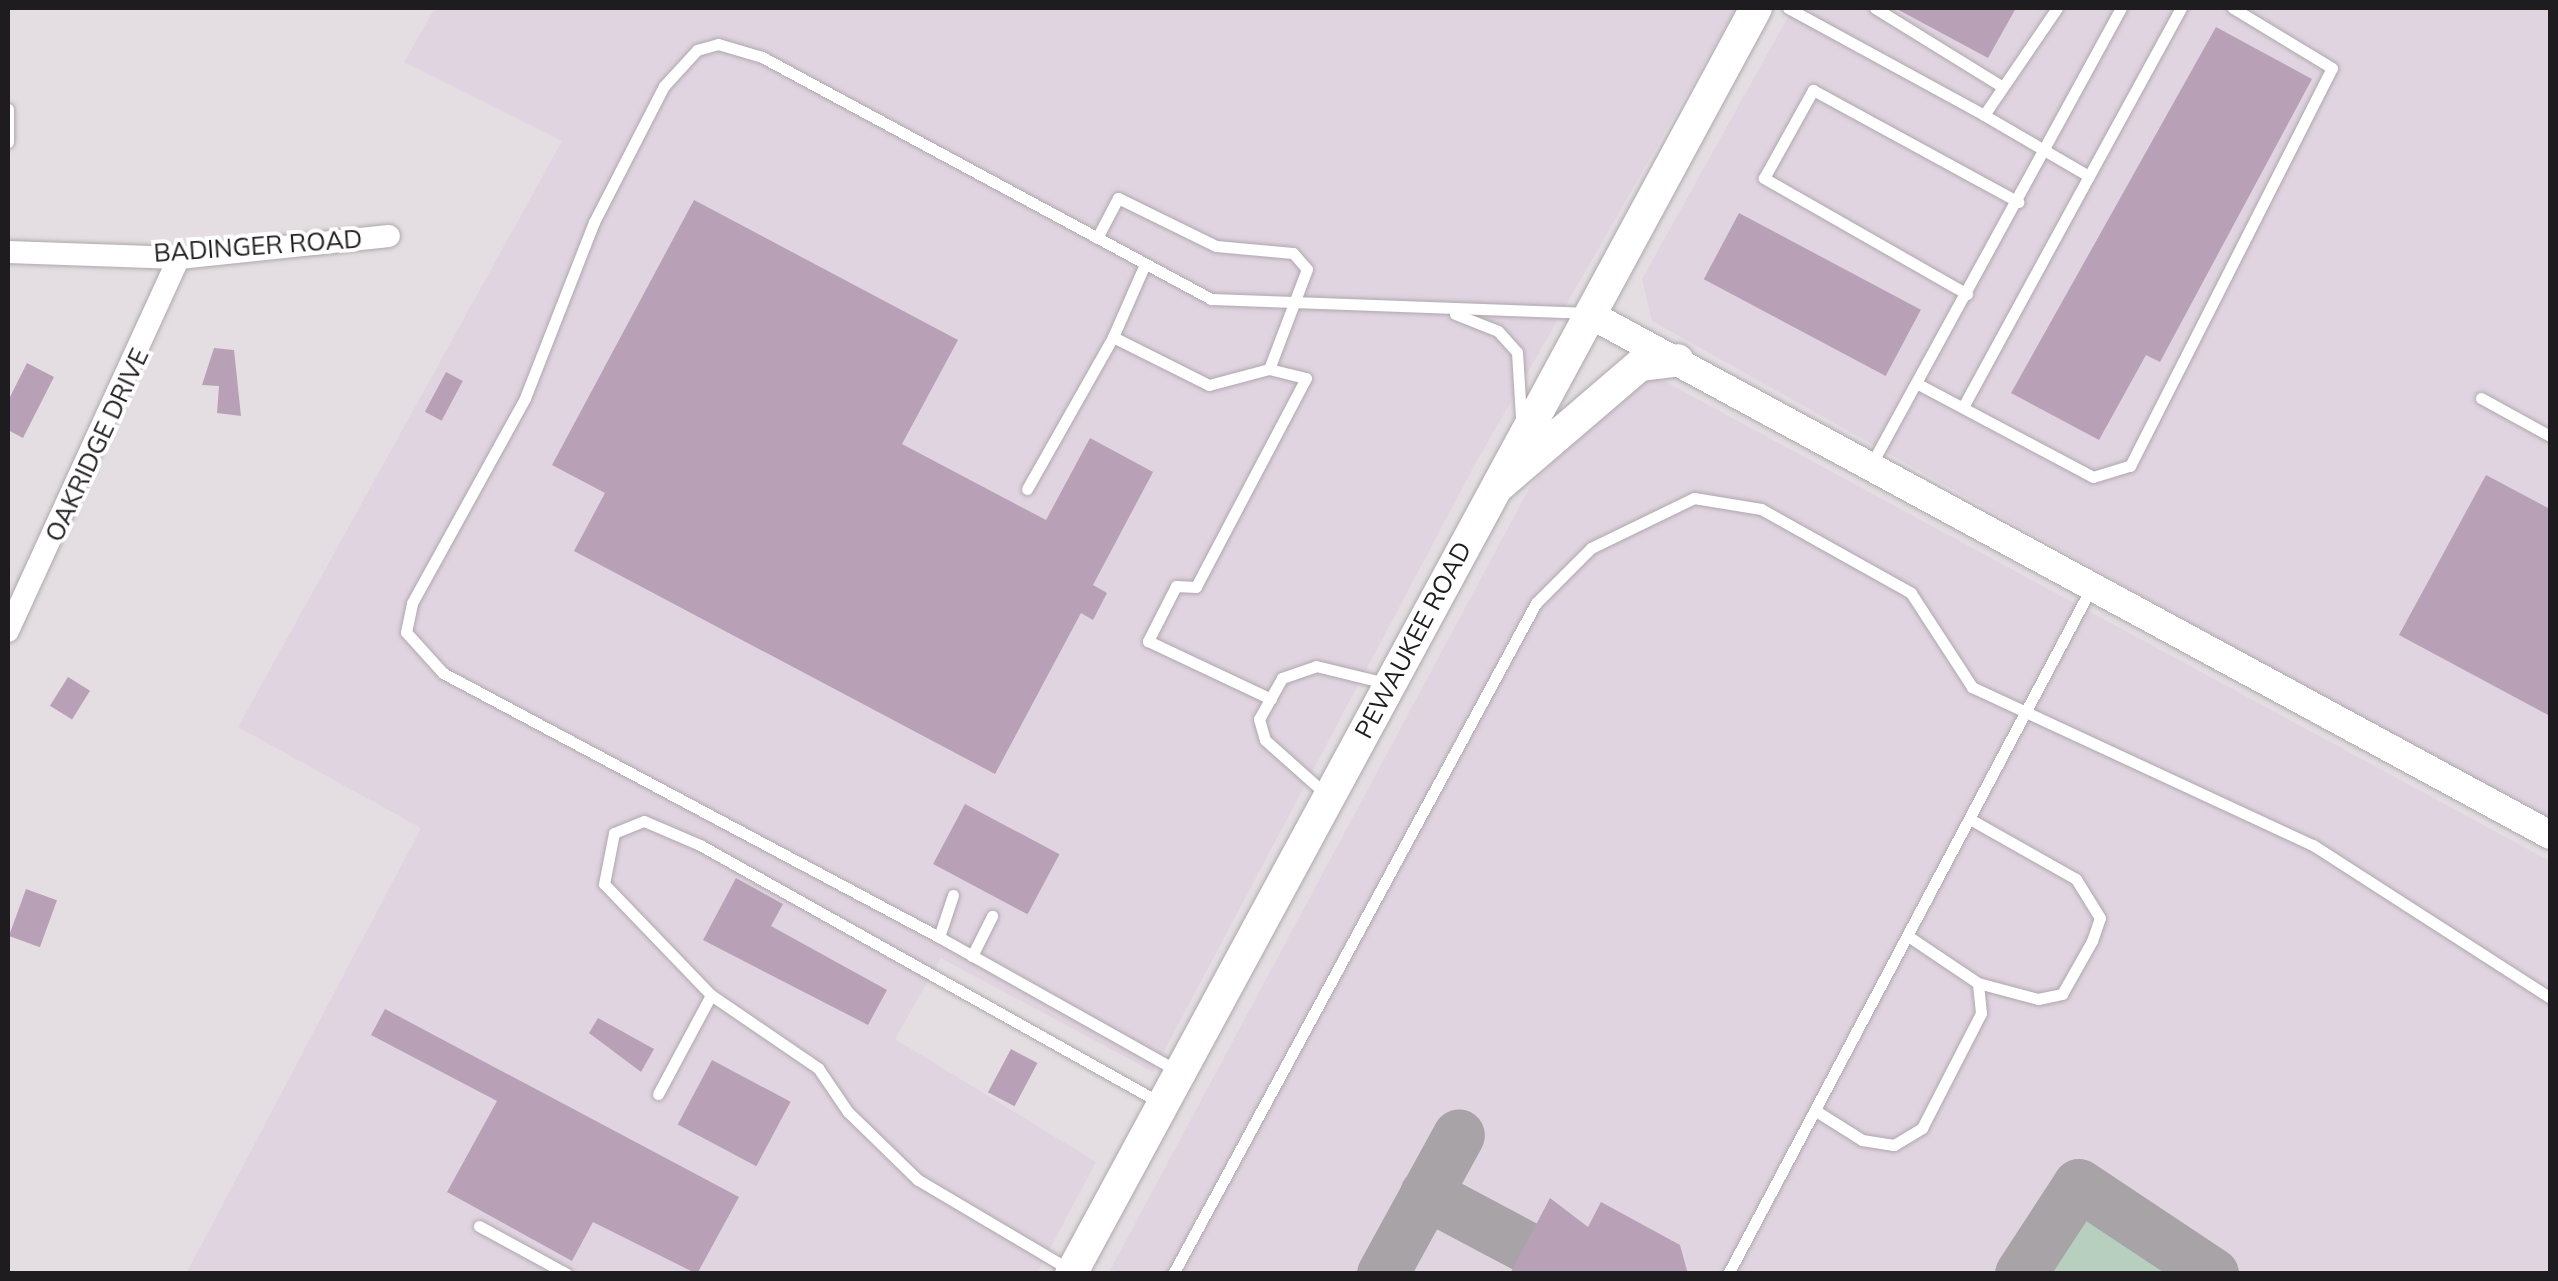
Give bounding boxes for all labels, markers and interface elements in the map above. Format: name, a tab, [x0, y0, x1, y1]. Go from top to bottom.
street label: BADINGER ROAD	[153, 224, 363, 268]
street label: OAKRIDGE DRIVE	[39, 344, 155, 546]
street label: PEWAUKEE ROAD	[1348, 536, 1478, 744]

